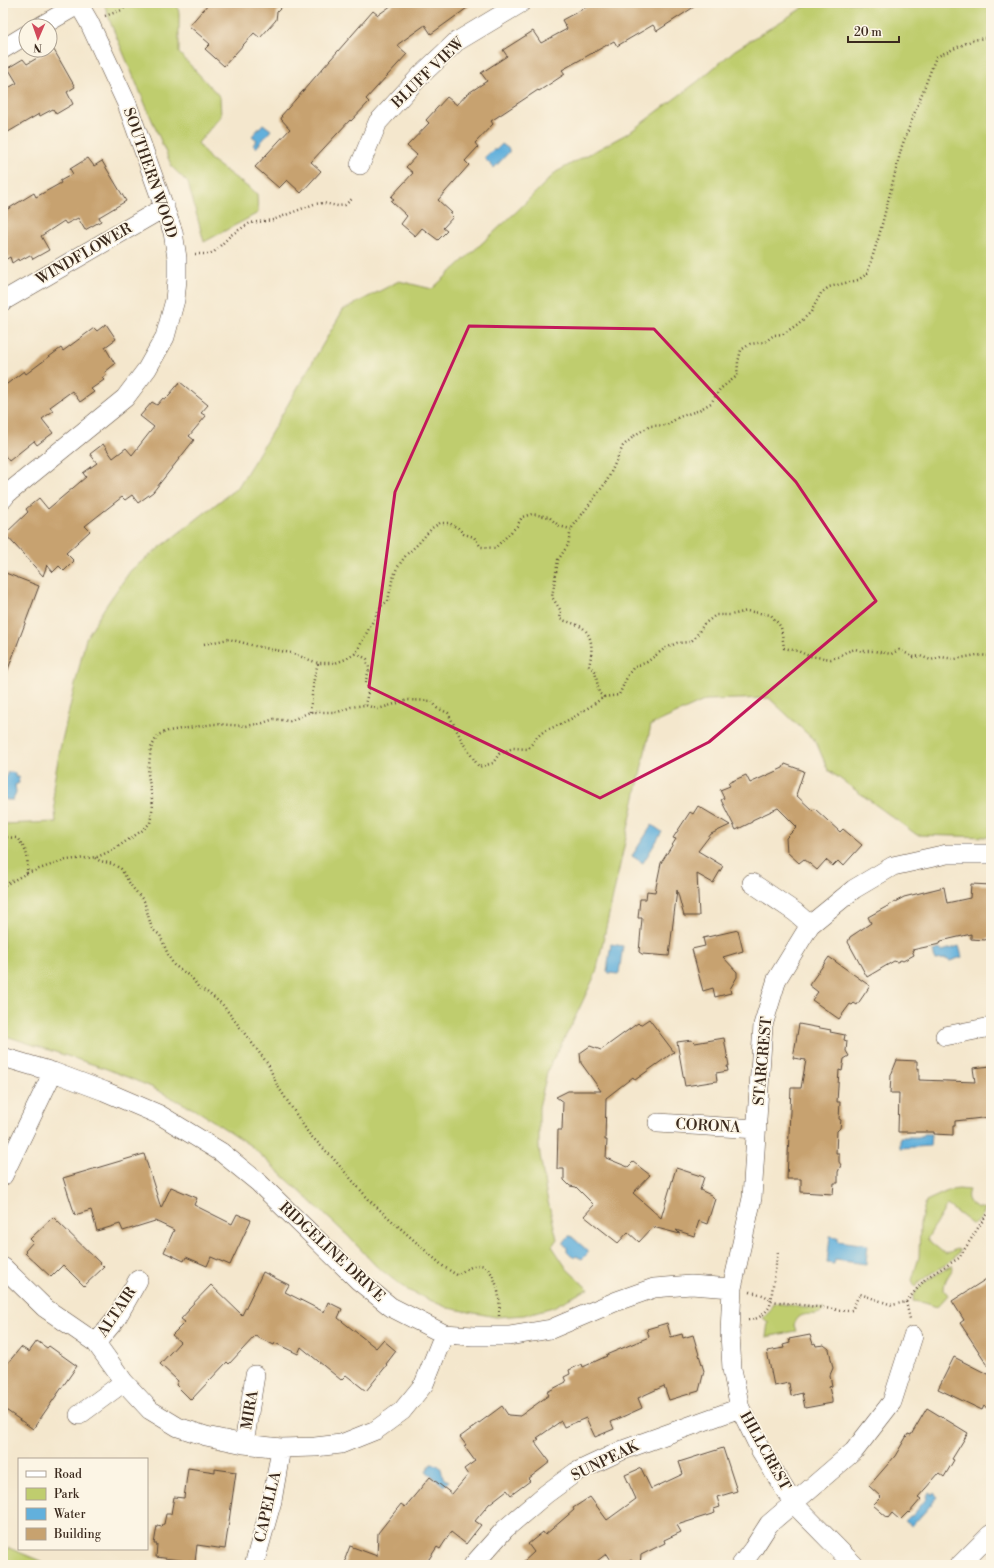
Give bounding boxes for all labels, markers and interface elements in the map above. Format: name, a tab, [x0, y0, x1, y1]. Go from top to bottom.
north arrow	[18, 18, 58, 58]
scale bar	[848, 18, 899, 44]
text: 20 m	[854, 25, 882, 40]
street label: BLUFF VIEW	[387, 33, 469, 113]
text: N	[33, 40, 42, 54]
street label: SOUTHERN WOOD	[119, 105, 181, 241]
street label: WINDFLOWER	[32, 219, 136, 290]
street label: STARCREST	[750, 1015, 776, 1106]
street label: CORONA	[675, 1115, 742, 1137]
street label: RIDGELINE DRIVE	[275, 1198, 389, 1306]
street label: ALTAIR	[93, 1283, 141, 1341]
street label: MIRA	[237, 1388, 263, 1431]
street label: HILLCREST	[735, 1408, 795, 1494]
street label: SUNPEAK	[568, 1436, 643, 1485]
legend	[18, 1458, 148, 1550]
text: Road	[54, 1467, 82, 1482]
street label: CAPELLA	[251, 1469, 286, 1544]
text: Park	[54, 1487, 80, 1502]
text: Water	[53, 1507, 86, 1522]
text: Building	[53, 1527, 102, 1542]

